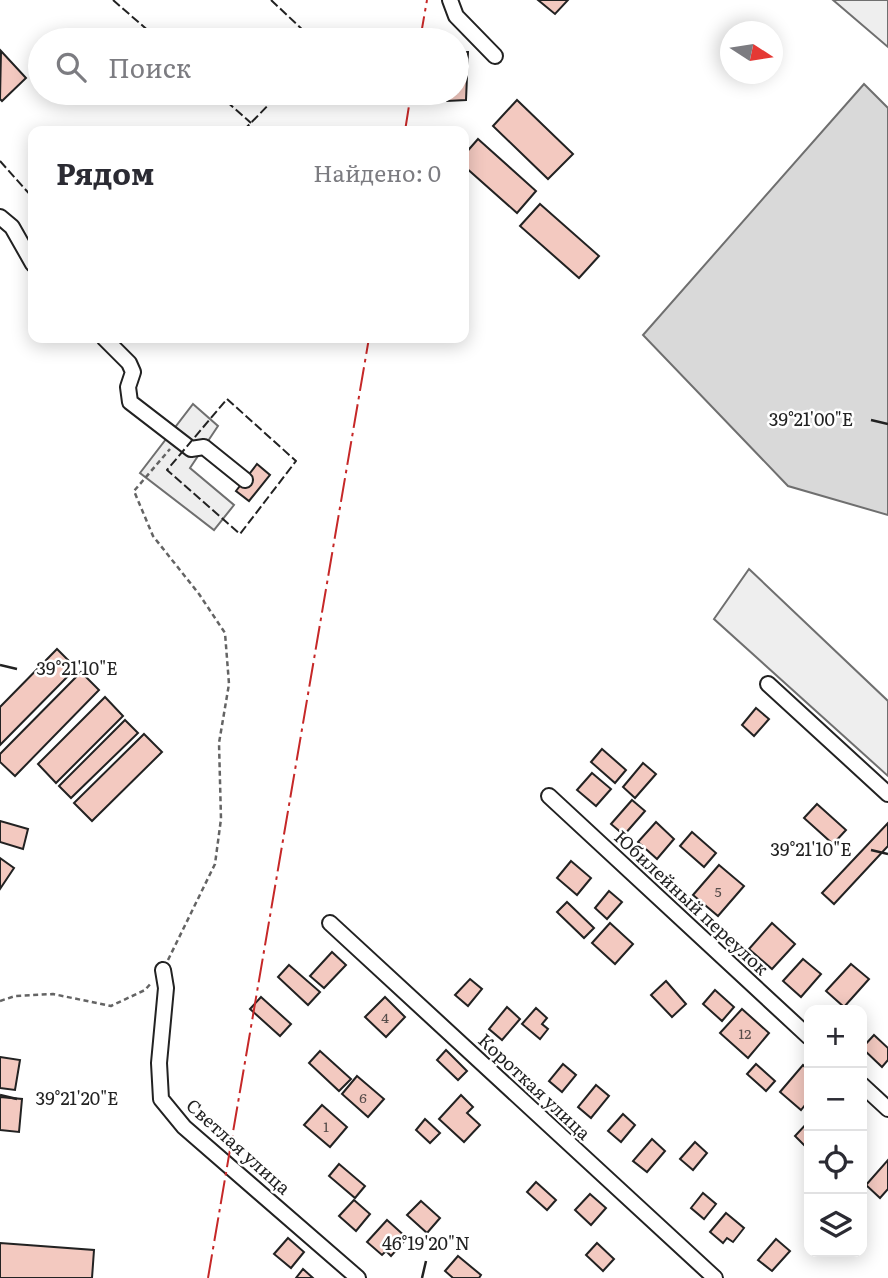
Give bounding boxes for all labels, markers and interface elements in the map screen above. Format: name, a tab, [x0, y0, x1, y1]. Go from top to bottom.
north arrow	[720, 21, 783, 84]
search box	[28, 28, 469, 105]
text: Поиск	[108, 47, 191, 86]
icon: search	[52, 48, 90, 86]
text: Рядом	[56, 150, 154, 194]
text: Найдено: 0	[313, 155, 441, 189]
text: 39°21'00"E	[769, 405, 853, 432]
text: 39°21'10"E	[36, 654, 118, 681]
street label: Юбилейный переулок	[609, 823, 775, 981]
text: 39°21'10"E	[770, 835, 852, 862]
house number: 5	[714, 881, 722, 901]
map controls	[804, 1005, 867, 1257]
button: +	[804, 1005, 867, 1068]
house number: 4	[381, 1007, 389, 1027]
house number: 12	[739, 1023, 751, 1043]
street label: Короткая улица	[473, 1026, 598, 1146]
button: −	[804, 1068, 867, 1131]
text: 39°21'20"E	[35, 1084, 119, 1111]
house number: 6	[359, 1087, 367, 1107]
street label: Светлая улица	[181, 1092, 297, 1200]
house number: 1	[323, 1116, 329, 1136]
button: locate	[804, 1131, 867, 1194]
button: layers	[804, 1194, 867, 1257]
text: 46°19'20"N	[382, 1229, 470, 1256]

